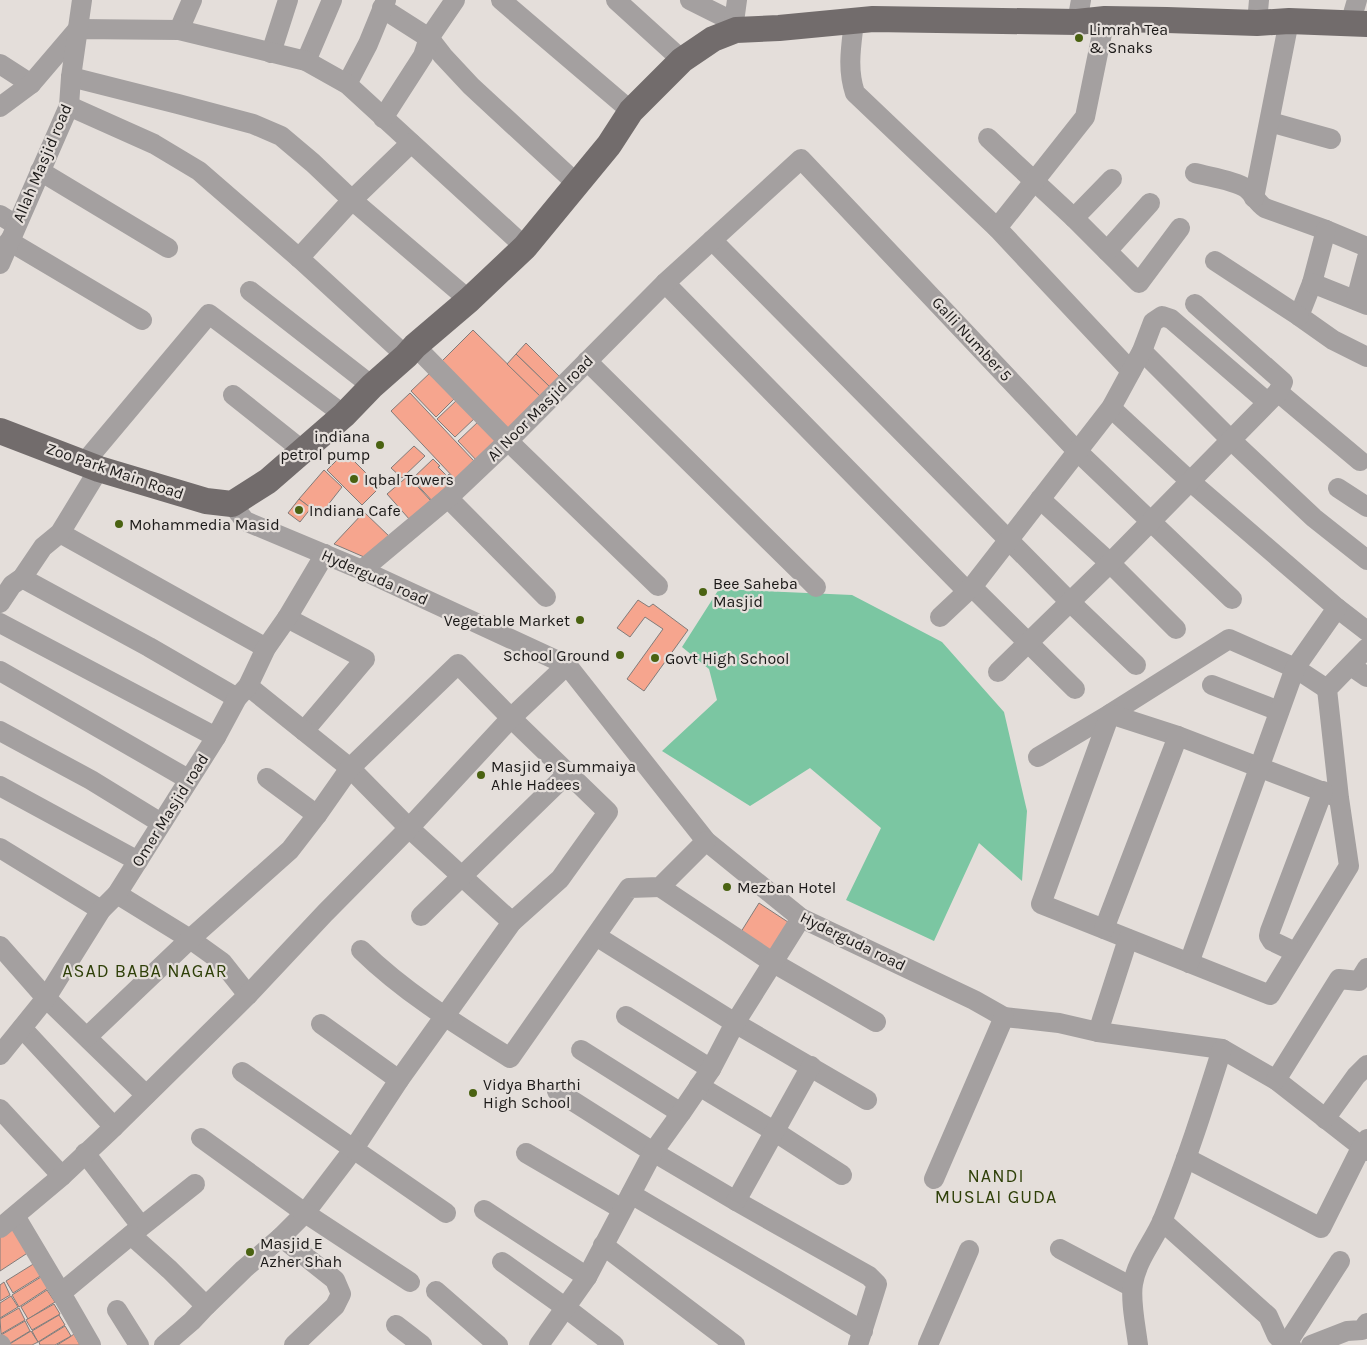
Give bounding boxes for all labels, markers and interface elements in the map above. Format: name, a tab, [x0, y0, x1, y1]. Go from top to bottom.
place label: Limrah Tea & Snaks	[1089, 20, 1168, 57]
marker: Limrah Tea & Snaks	[1073, 32, 1085, 44]
street label: Allah Masjid road	[8, 101, 76, 225]
street label: Galli Number 5	[928, 293, 1016, 385]
street label: AI Noor Masjid road	[483, 351, 597, 465]
place label: indiana petrol pump	[280, 427, 370, 464]
street label: Zoo Park Main Road	[44, 439, 186, 503]
marker: indiana petrol pump	[374, 439, 386, 451]
place label: Iqbal Towers	[364, 470, 454, 489]
marker: Iqbal Towers	[348, 473, 360, 485]
place label: Indiana Cafe	[309, 501, 401, 520]
marker: Indiana Cafe	[293, 504, 305, 516]
place label: Mohammedia Masid	[129, 515, 280, 534]
marker: Mohammedia Masid	[113, 518, 125, 530]
street label: Hyderguda road	[319, 545, 431, 609]
place label: Bee Saheba Masjid	[713, 574, 798, 611]
marker: Bee Saheba Masjid	[697, 586, 709, 598]
place label: Vegetable Market	[444, 611, 570, 630]
marker: Vegetable Market	[574, 614, 586, 626]
place label: School Ground	[503, 646, 610, 665]
marker: School Ground	[614, 649, 626, 661]
place label: Govt High School	[665, 649, 789, 668]
marker: Govt High School	[649, 652, 661, 664]
street label: Omer Masjid road	[128, 750, 212, 870]
place label: Masjid e Summaiya Ahle Hadees	[491, 757, 636, 794]
marker: Masjid e Summaiya Ahle Hadees	[475, 769, 487, 781]
place label: Mezban Hotel	[737, 878, 836, 897]
marker: Mezban Hotel	[721, 881, 733, 893]
street label: Hyderguda road	[797, 907, 909, 975]
district label: ASAD BABA NAGAR	[62, 960, 228, 982]
place label: Vidya Bharthi High School	[483, 1075, 581, 1112]
marker: Vidya Bharthi High School	[467, 1087, 479, 1099]
district label: NANDI MUSLAI GUDA	[935, 1165, 1057, 1208]
place label: Masjid E Azher Shah	[260, 1234, 342, 1271]
marker: Masjid E Azher Shah	[244, 1246, 256, 1258]

